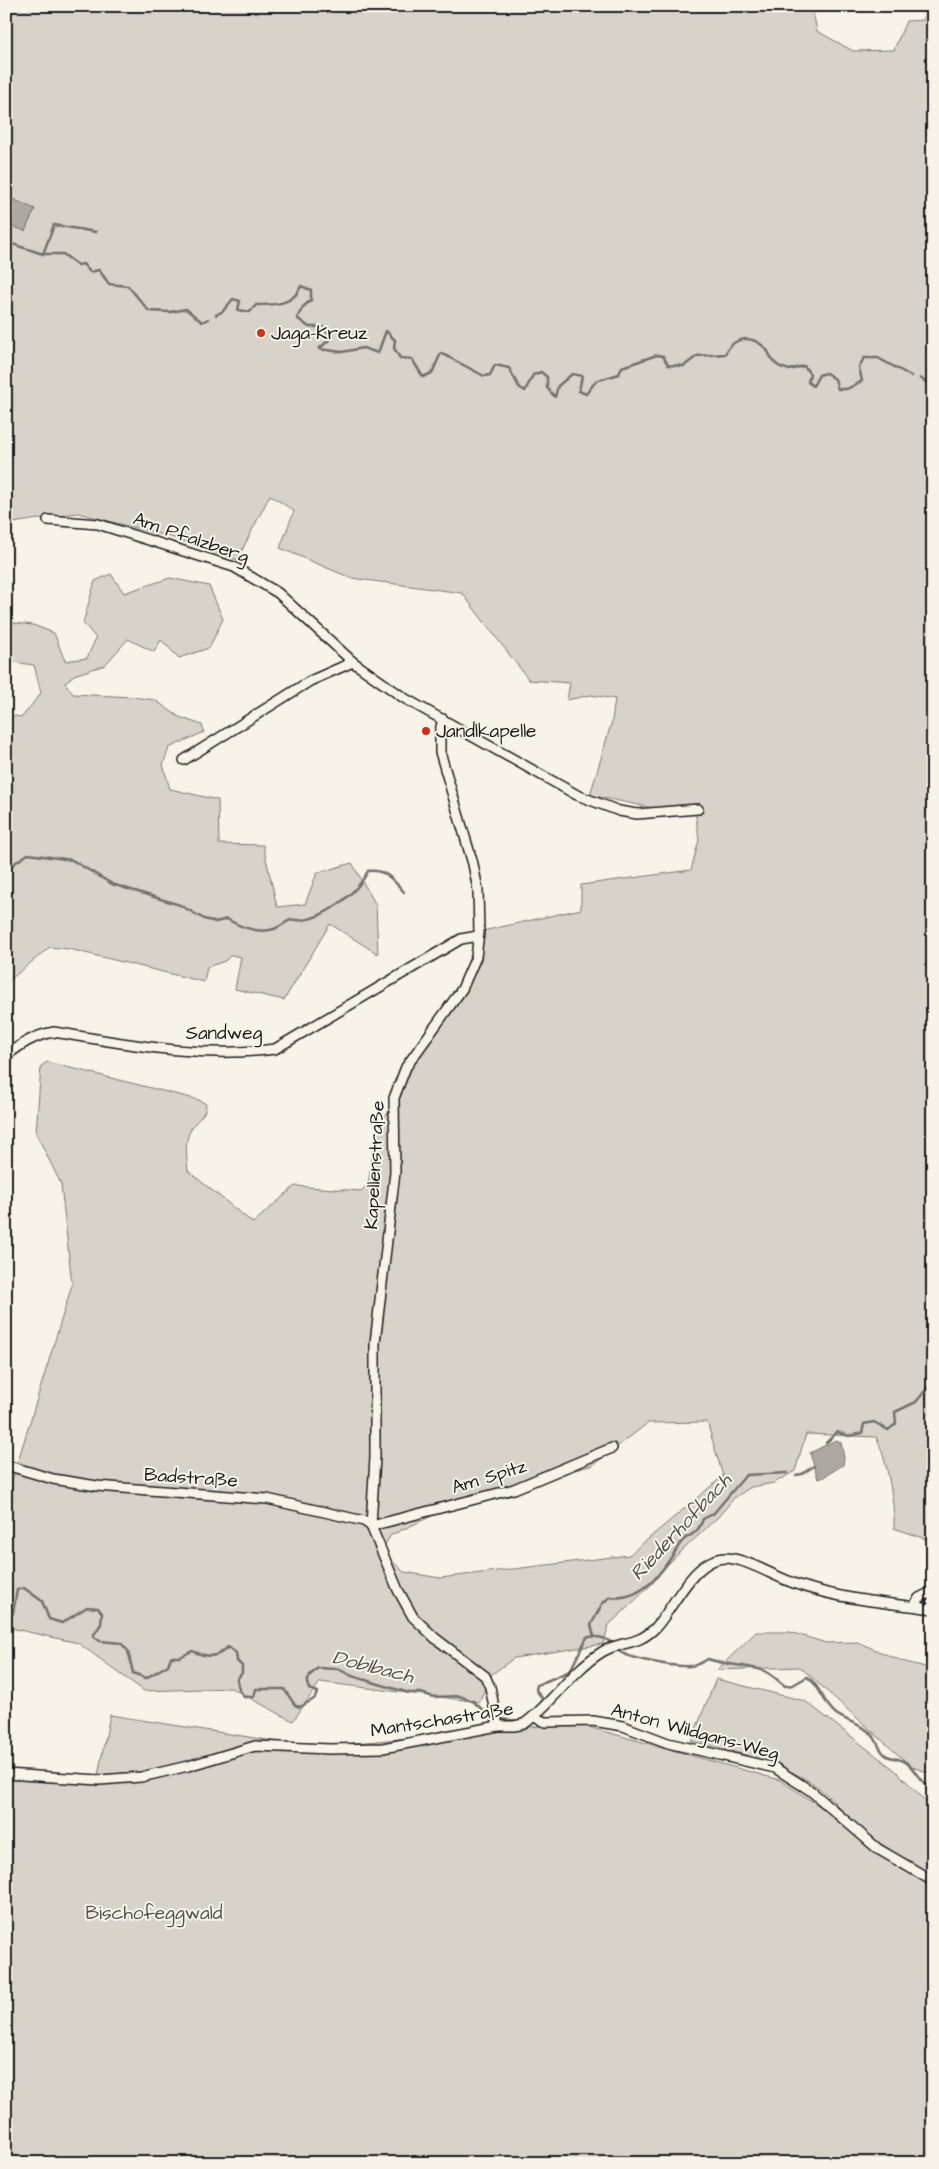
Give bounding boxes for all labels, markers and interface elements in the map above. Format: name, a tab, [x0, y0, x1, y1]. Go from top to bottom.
place label: Jaga-Kreuz	[271, 320, 368, 348]
marker: Jaga-Kreuz	[255, 327, 267, 339]
street label: Am Pfalzberg	[129, 505, 253, 572]
place label: Jandlkapelle	[436, 718, 536, 745]
marker: Jandlkapelle	[420, 725, 432, 737]
street label: Sandweg	[186, 1020, 262, 1048]
street label: Kapellenstraße	[358, 1100, 392, 1230]
street label: Am Spitz	[448, 1453, 530, 1501]
street label: Badstraße	[143, 1461, 239, 1495]
water label: Riederhofbach	[624, 1466, 739, 1587]
water label: Doblbach	[330, 1643, 418, 1691]
street label: Mantschastraße	[369, 1695, 515, 1745]
street label: Anton Wildgans-Weg	[608, 1697, 782, 1768]
park label: Bischofeggwald	[86, 1900, 223, 1928]

